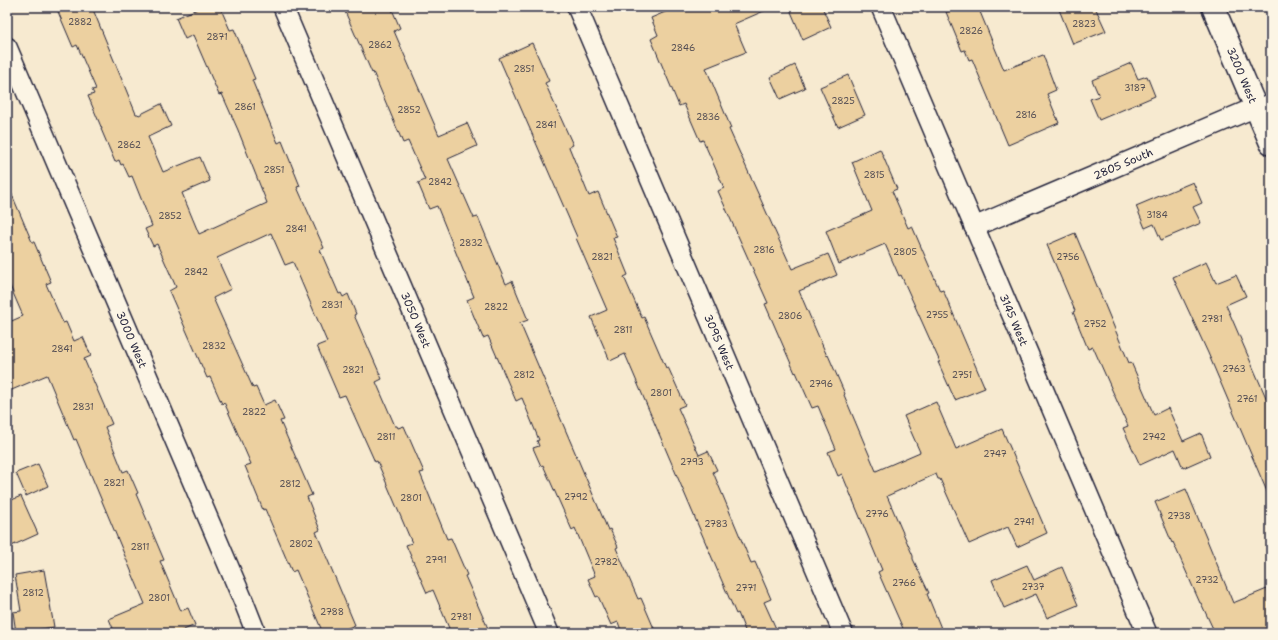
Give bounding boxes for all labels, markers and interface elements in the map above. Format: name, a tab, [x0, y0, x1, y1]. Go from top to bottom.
house number: 2882	[68, 16, 92, 28]
house number: 2823	[1072, 18, 1096, 30]
house number: 2826	[959, 25, 983, 37]
house number: 2871	[206, 31, 228, 43]
house number: 2862	[368, 39, 392, 51]
house number: 2846	[671, 42, 695, 54]
street label: 3200 West	[1223, 45, 1261, 106]
house number: 2851	[514, 63, 535, 75]
house number: 3187	[1124, 82, 1146, 94]
house number: 2825	[831, 95, 855, 107]
house number: 2861	[234, 101, 256, 113]
house number: 2852	[397, 104, 421, 116]
house number: 2816	[1015, 109, 1037, 121]
house number: 2836	[696, 111, 720, 123]
house number: 2841	[535, 119, 557, 131]
house number: 2862	[117, 139, 141, 151]
street label: 2805 South	[1091, 144, 1155, 183]
house number: 2851	[264, 164, 285, 176]
house number: 2815	[863, 169, 885, 181]
house number: 2842	[428, 176, 452, 188]
house number: 3184	[1146, 209, 1168, 221]
house number: 2852	[158, 210, 182, 222]
house number: 2841	[285, 223, 307, 235]
house number: 2832	[459, 237, 483, 249]
house number: 2816	[753, 244, 775, 256]
house number: 2805	[893, 246, 917, 258]
house number: 2821	[591, 251, 613, 263]
house number: 2756	[1056, 251, 1080, 263]
house number: 2842	[184, 266, 208, 278]
street label: 3050 West	[397, 290, 435, 350]
street label: 3145 West	[996, 291, 1032, 349]
house number: 2831	[321, 299, 343, 311]
house number: 2822	[484, 301, 508, 313]
street label: 3000 West	[113, 309, 151, 370]
house number: 2755	[926, 309, 948, 321]
house number: 2806	[778, 310, 802, 322]
street label: 3095 West	[701, 312, 738, 372]
house number: 2781	[1201, 313, 1223, 325]
house number: 2752	[1084, 318, 1107, 330]
house number: 2811	[613, 324, 633, 336]
house number: 2832	[202, 340, 226, 352]
house number: 2841	[51, 343, 73, 355]
house number: 2763	[1222, 363, 1246, 375]
house number: 2821	[342, 364, 364, 376]
house number: 2812	[513, 369, 535, 381]
house number: 2751	[952, 369, 972, 381]
house number: 2796	[809, 378, 833, 390]
house number: 2801	[650, 387, 672, 399]
house number: 2761	[1237, 393, 1257, 405]
house number: 2831	[72, 401, 94, 413]
house number: 2822	[242, 406, 266, 418]
house number: 2811	[376, 431, 396, 443]
house number: 2742	[1142, 431, 1166, 443]
house number: 2747	[983, 448, 1007, 460]
house number: 2793	[680, 456, 704, 468]
house number: 2821	[103, 477, 125, 489]
house number: 2812	[279, 478, 301, 490]
house number: 2792	[564, 491, 588, 503]
house number: 2801	[400, 492, 422, 504]
house number: 2776	[865, 508, 889, 520]
house number: 2738	[1167, 510, 1191, 522]
house number: 2741	[1013, 516, 1035, 528]
house number: 2783	[704, 518, 728, 530]
house number: 2802	[289, 538, 313, 550]
house number: 2811	[130, 541, 150, 553]
house number: 2791	[425, 554, 447, 566]
house number: 2782	[594, 556, 618, 568]
house number: 2732	[1195, 574, 1219, 586]
house number: 2766	[892, 577, 916, 589]
house number: 2737	[1021, 581, 1045, 593]
house number: 2771	[735, 582, 757, 594]
house number: 2812	[22, 587, 44, 599]
house number: 2801	[148, 592, 170, 604]
house number: 2788	[320, 606, 344, 618]
house number: 2781	[450, 611, 472, 623]

